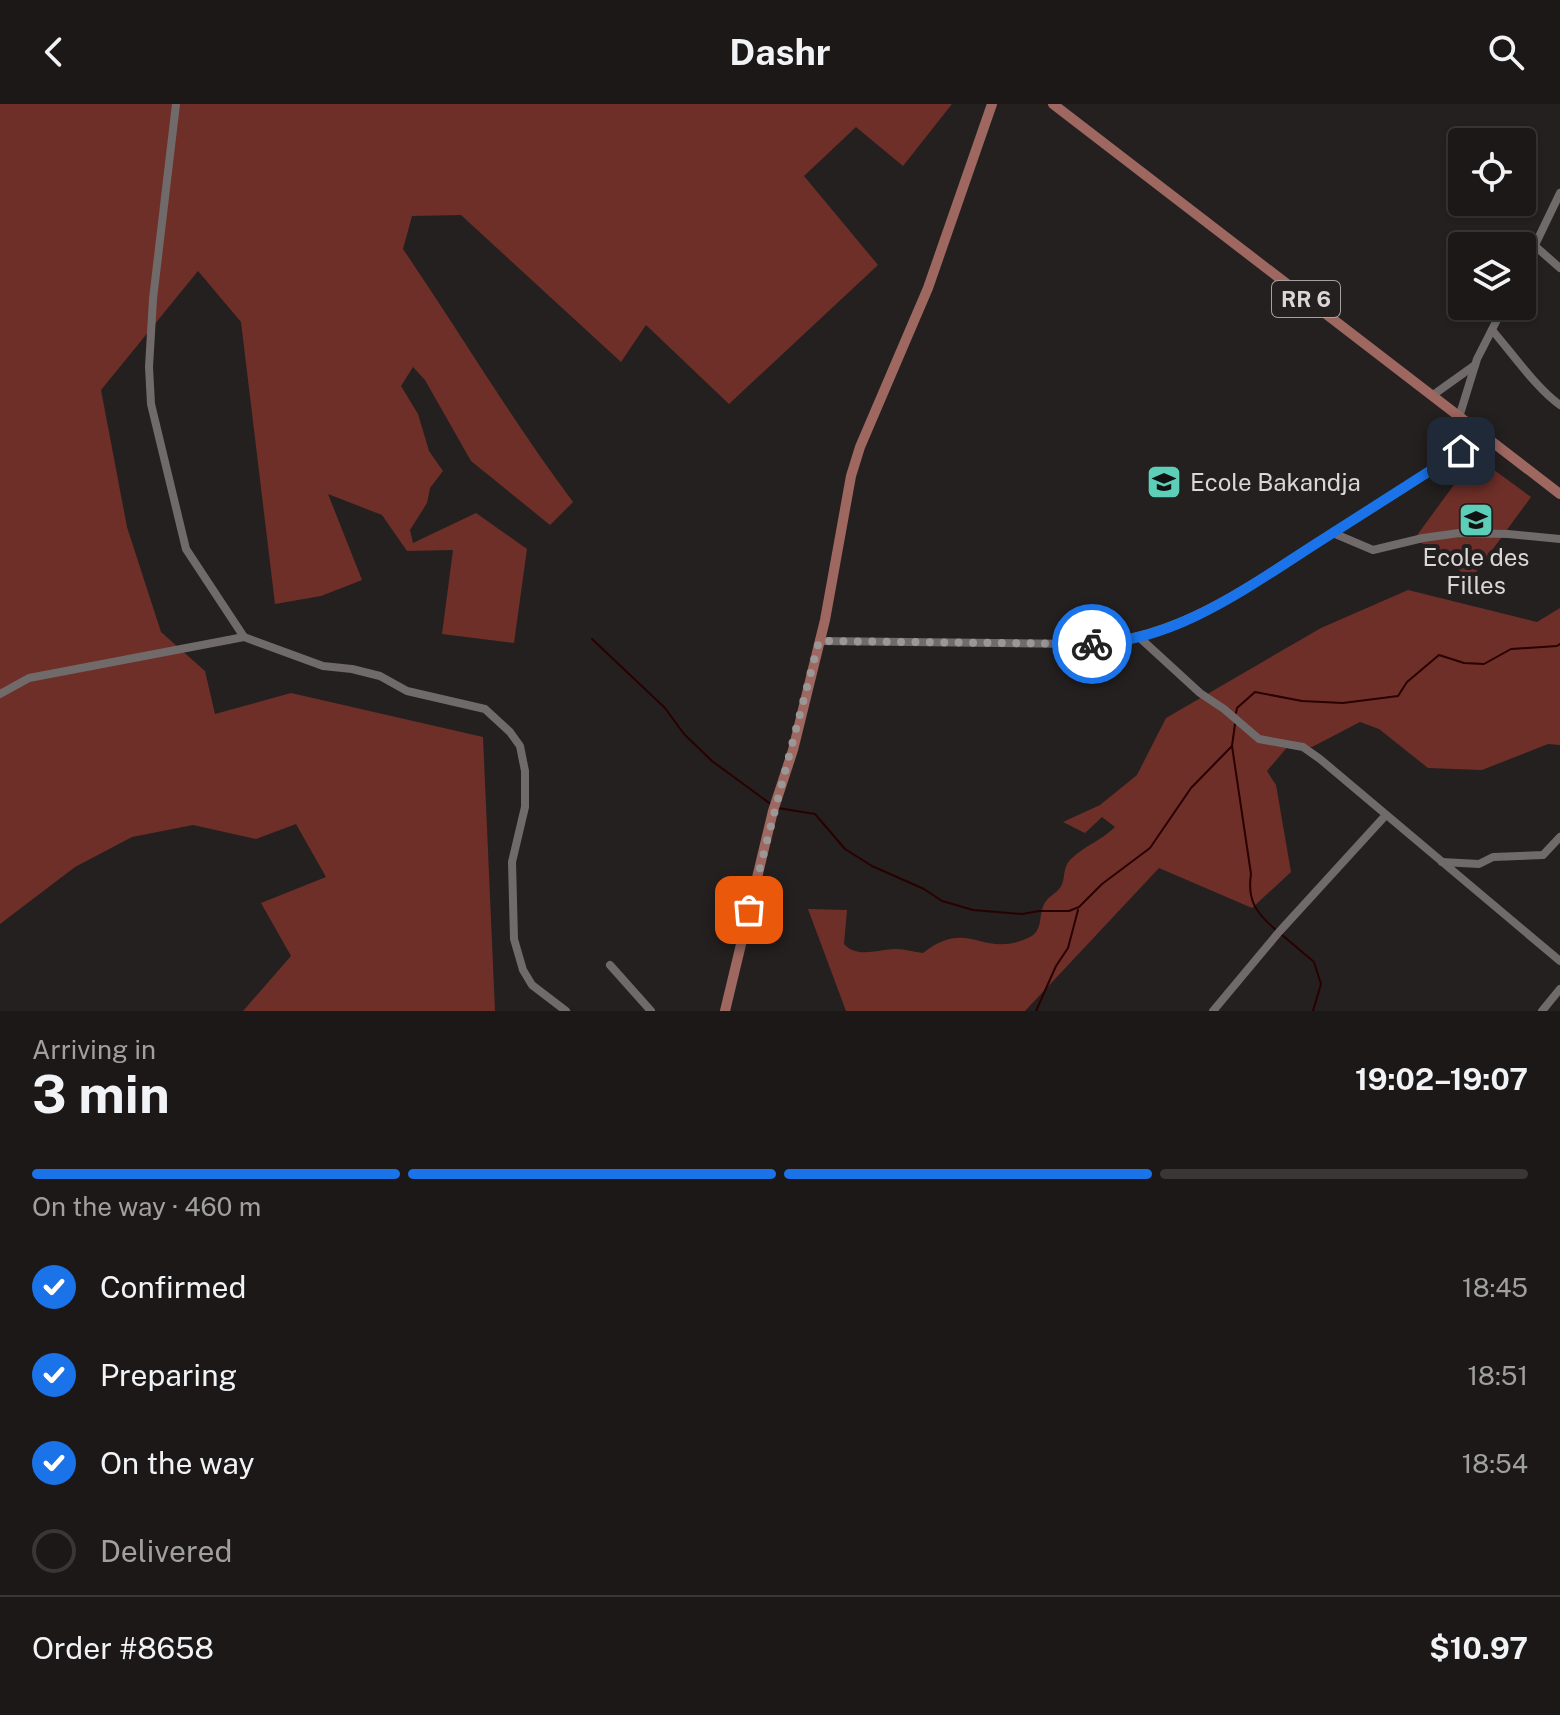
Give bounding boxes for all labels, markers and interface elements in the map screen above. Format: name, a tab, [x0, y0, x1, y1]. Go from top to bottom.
icon: back	[32, 30, 76, 74]
icon: search	[1484, 30, 1528, 74]
text: Dashr	[729, 31, 831, 73]
map controls	[1448, 128, 1536, 320]
button: locate	[1448, 128, 1536, 216]
button: layers	[1448, 232, 1536, 320]
road number: RR 6	[1272, 281, 1340, 317]
pin	[1427, 417, 1495, 485]
icon: home	[1439, 429, 1483, 473]
school or university icon: Ecole Bakandja	[1145, 463, 1183, 501]
place label: Ecole Bakandja	[1190, 468, 1361, 496]
school or university icon: Ecole des Filles	[1457, 501, 1495, 539]
place label: Ecole des Filles	[1423, 543, 1529, 599]
courier	[1052, 604, 1132, 684]
icon: bike	[1070, 622, 1114, 666]
pin	[715, 876, 783, 944]
icon: bag	[727, 888, 771, 932]
text: Arriving in	[32, 1034, 156, 1065]
text: 19:02–19:07	[1355, 1061, 1528, 1097]
text: 3 min	[32, 1064, 170, 1125]
text: On the way · 460 m	[32, 1191, 261, 1222]
icon: check	[32, 1265, 76, 1309]
text: Confirmed	[100, 1269, 246, 1305]
text: 18:45	[1462, 1272, 1528, 1303]
icon: check	[32, 1353, 76, 1397]
text: Preparing	[100, 1357, 237, 1393]
text: 18:51	[1467, 1360, 1528, 1391]
icon: check	[32, 1441, 76, 1485]
text: On the way	[100, 1445, 254, 1481]
text: 18:54	[1462, 1448, 1528, 1479]
text: Delivered	[100, 1533, 232, 1569]
text: Order #8658	[32, 1630, 214, 1666]
text: $10.97	[1429, 1630, 1528, 1666]

